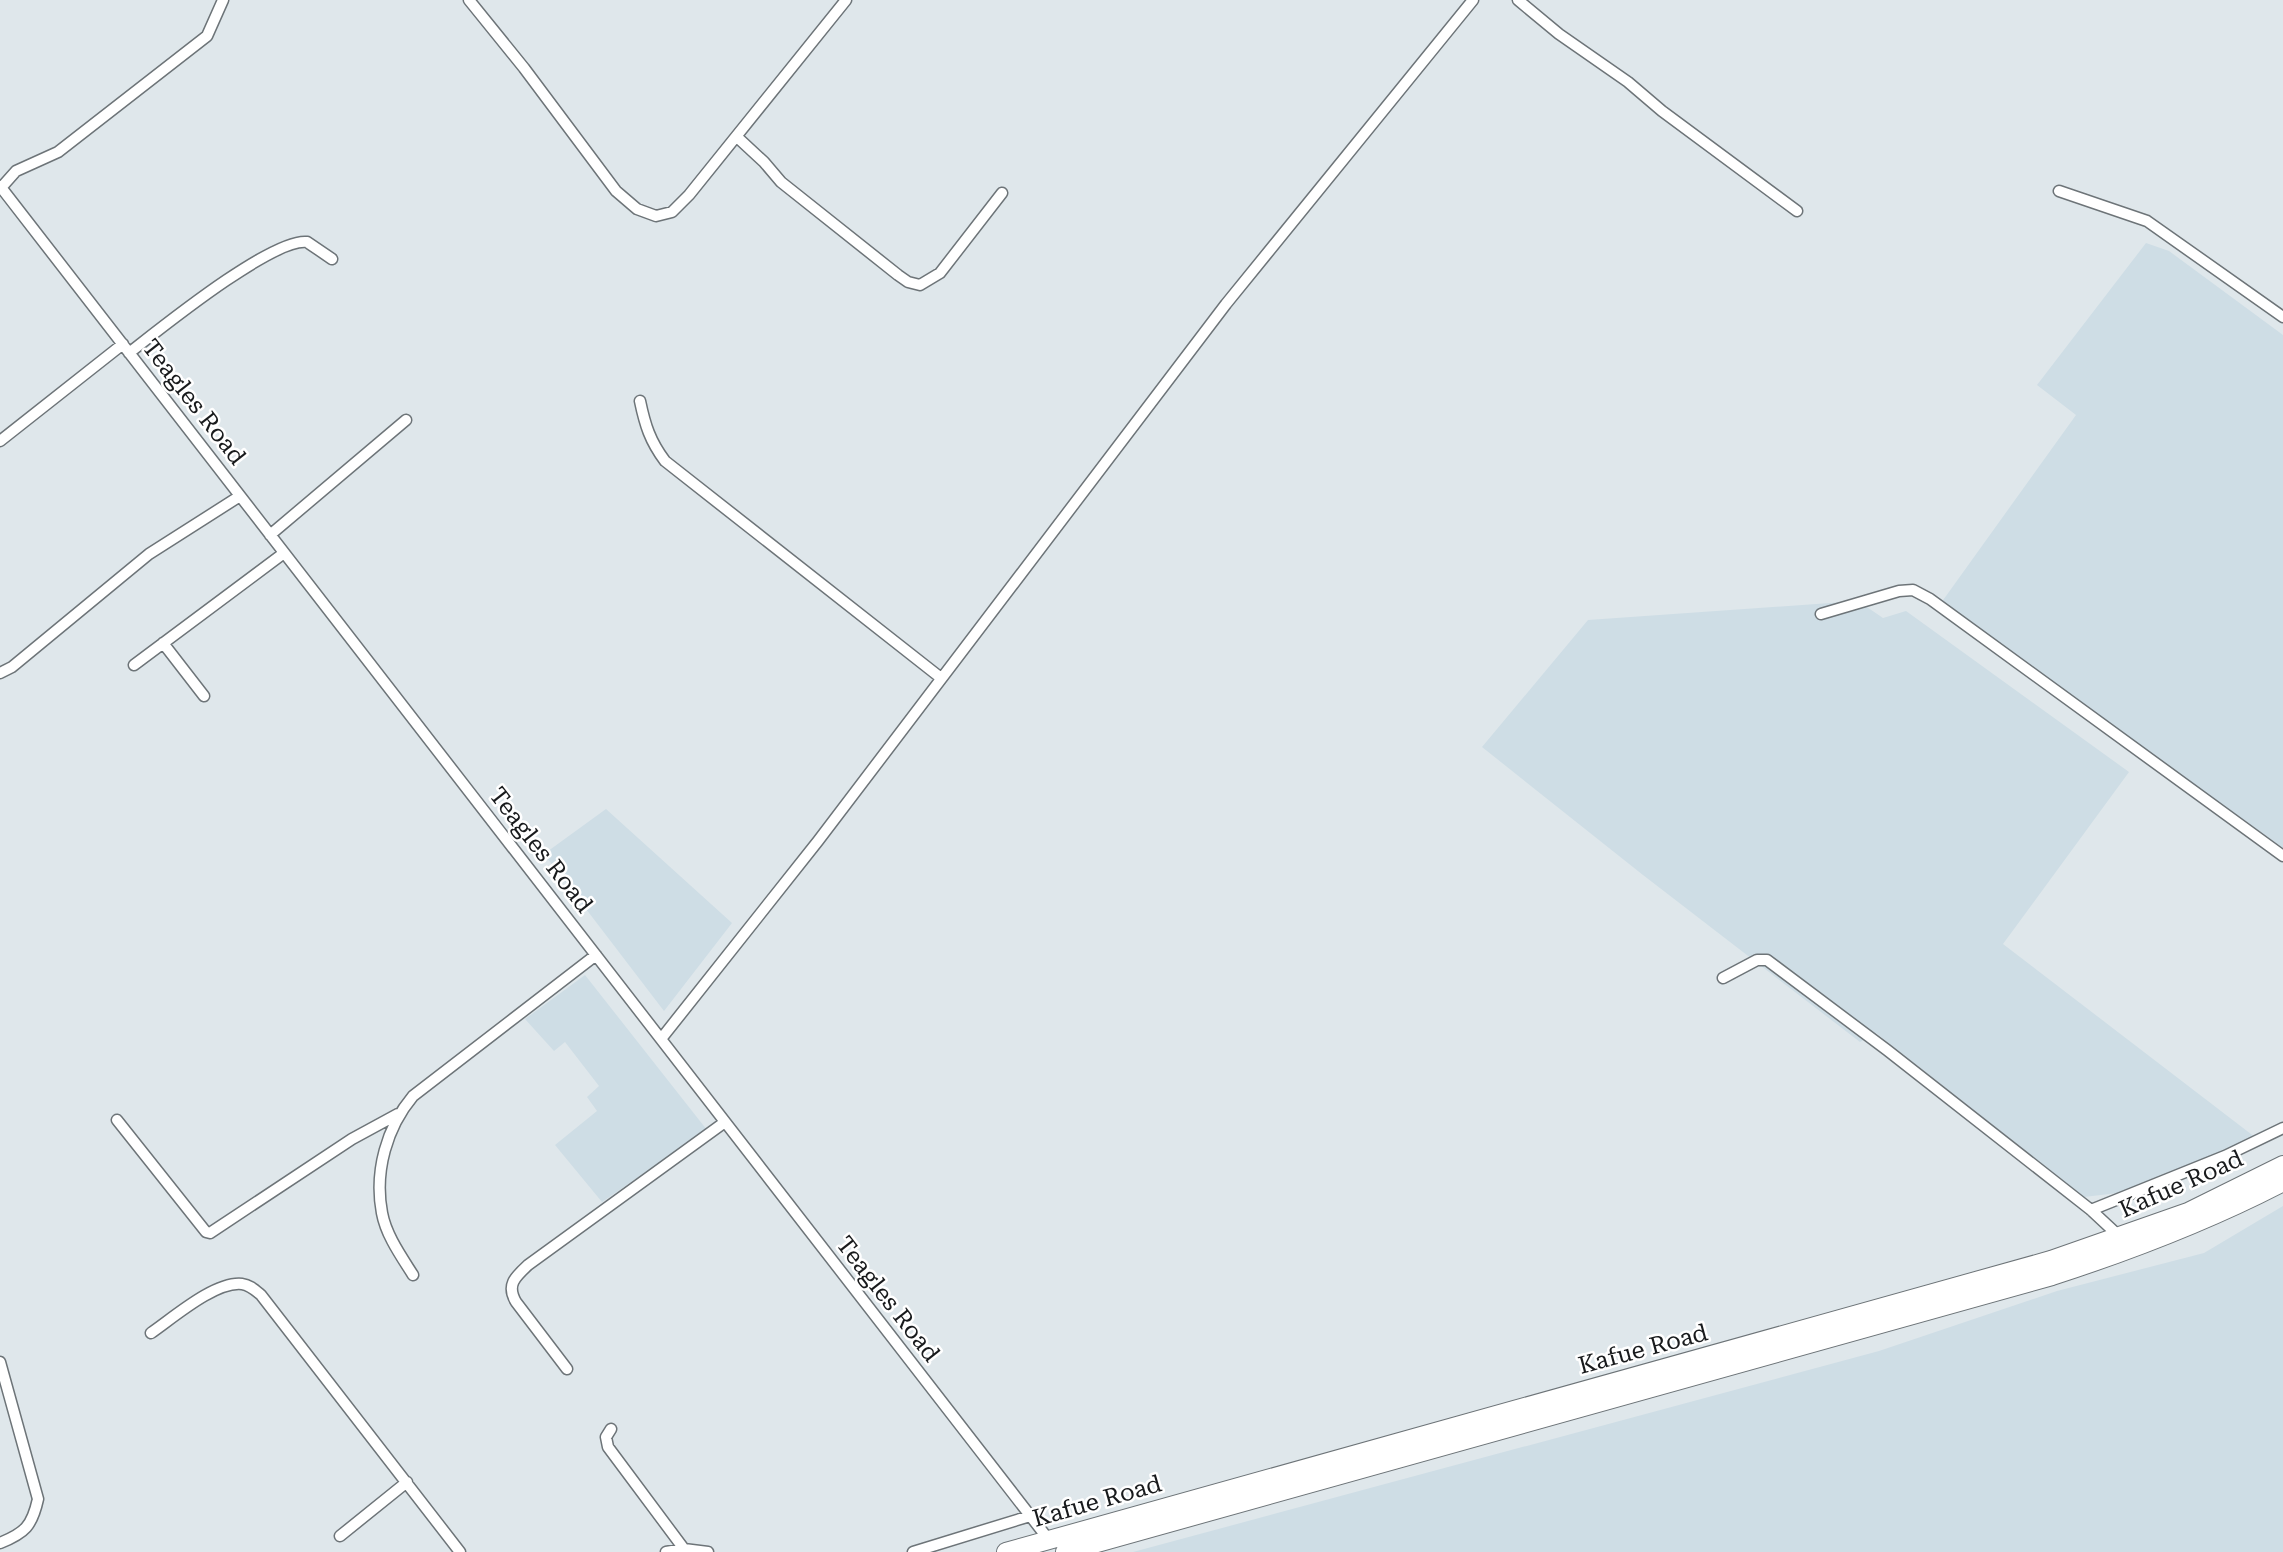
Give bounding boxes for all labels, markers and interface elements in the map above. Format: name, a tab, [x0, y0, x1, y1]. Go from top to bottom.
street label: Teagles Road	[136, 334, 252, 470]
street label: Teagles Road	[483, 782, 599, 918]
street label: Kafue Road	[2115, 1144, 2247, 1224]
street label: Teagles Road	[830, 1231, 946, 1367]
street label: Kafue Road	[1575, 1318, 1711, 1380]
street label: Kafue Road	[1029, 1469, 1165, 1533]

